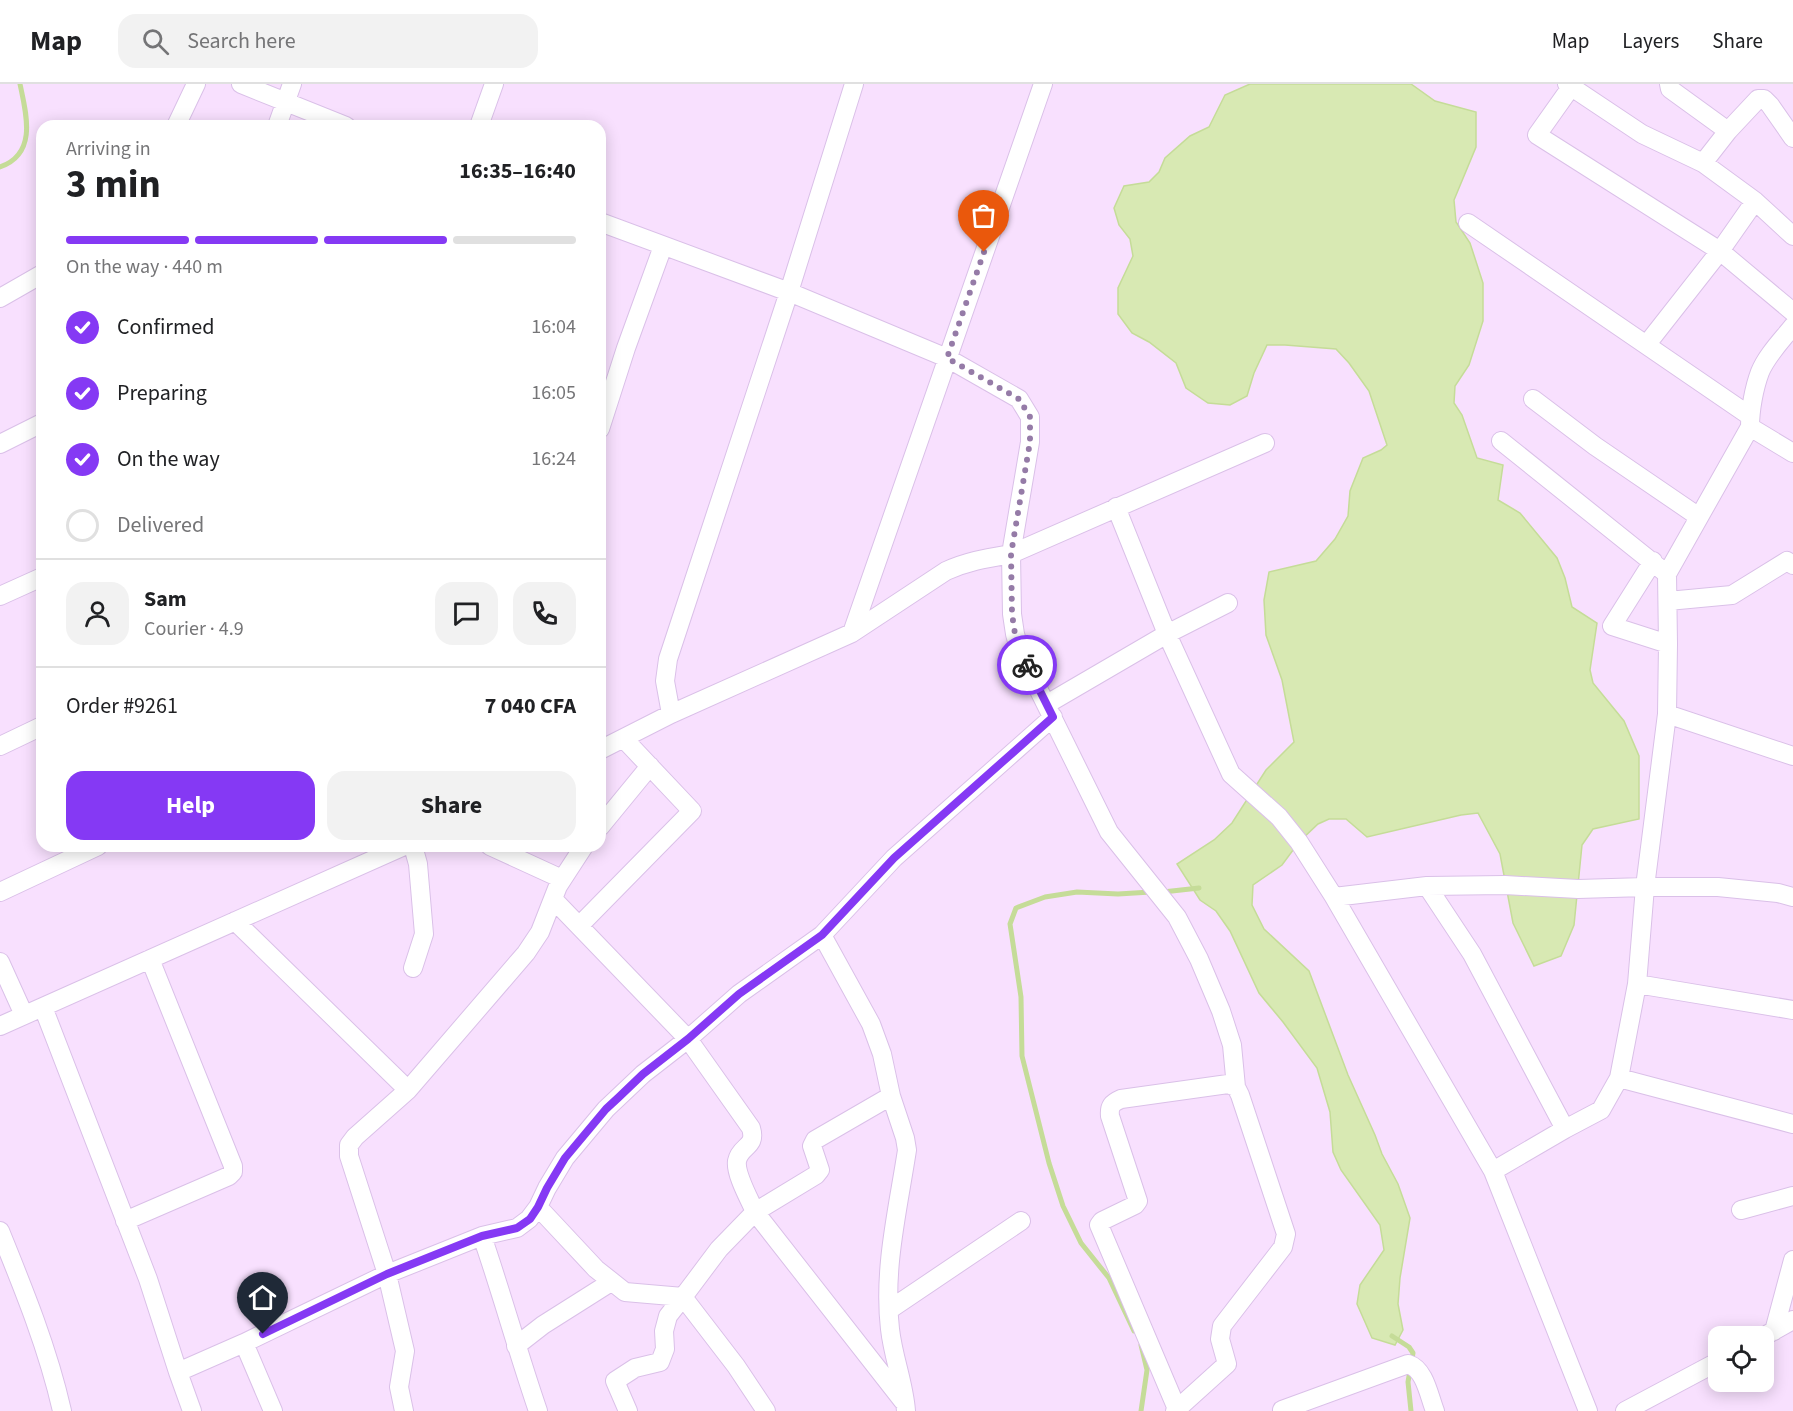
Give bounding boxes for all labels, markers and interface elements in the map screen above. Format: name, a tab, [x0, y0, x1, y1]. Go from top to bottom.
search box	[118, 14, 538, 68]
text: Map	[30, 21, 82, 61]
icon: search	[139, 25, 172, 58]
text: Search here	[187, 25, 296, 57]
text: Map	[1552, 26, 1589, 56]
text: Layers	[1622, 26, 1679, 56]
text: Share	[1712, 26, 1763, 56]
text: Arriving in	[66, 135, 151, 163]
text: 16:35–16:40	[459, 155, 576, 187]
text: 3 min	[66, 157, 161, 213]
pin	[958, 190, 1009, 252]
icon: bag	[967, 199, 1000, 232]
text: On the way · 440 m	[66, 253, 223, 281]
icon: check	[66, 311, 99, 344]
text: Confirmed	[117, 311, 214, 343]
text: 16:04	[531, 313, 576, 341]
icon: check	[66, 377, 99, 410]
text: Preparing	[117, 377, 207, 409]
text: 16:05	[531, 379, 576, 407]
icon: check	[66, 443, 99, 476]
text: On the way	[117, 443, 220, 475]
text: 16:24	[531, 445, 576, 473]
text: Delivered	[117, 509, 204, 541]
button: person	[66, 582, 129, 645]
button: chat	[435, 582, 498, 645]
button: phone	[513, 582, 576, 645]
text: Sam	[144, 583, 187, 615]
text: Courier · 4.9	[144, 615, 244, 643]
courier	[997, 635, 1057, 695]
icon: bike	[1011, 649, 1044, 682]
text: Order #9261	[66, 690, 178, 722]
text: 7 040 CFA	[485, 690, 576, 722]
button: Help	[66, 771, 315, 840]
button: Share	[327, 771, 576, 840]
pin	[237, 1272, 288, 1334]
icon: home	[246, 1281, 279, 1314]
map controls	[1708, 1326, 1774, 1392]
button: locate	[1708, 1326, 1774, 1392]

